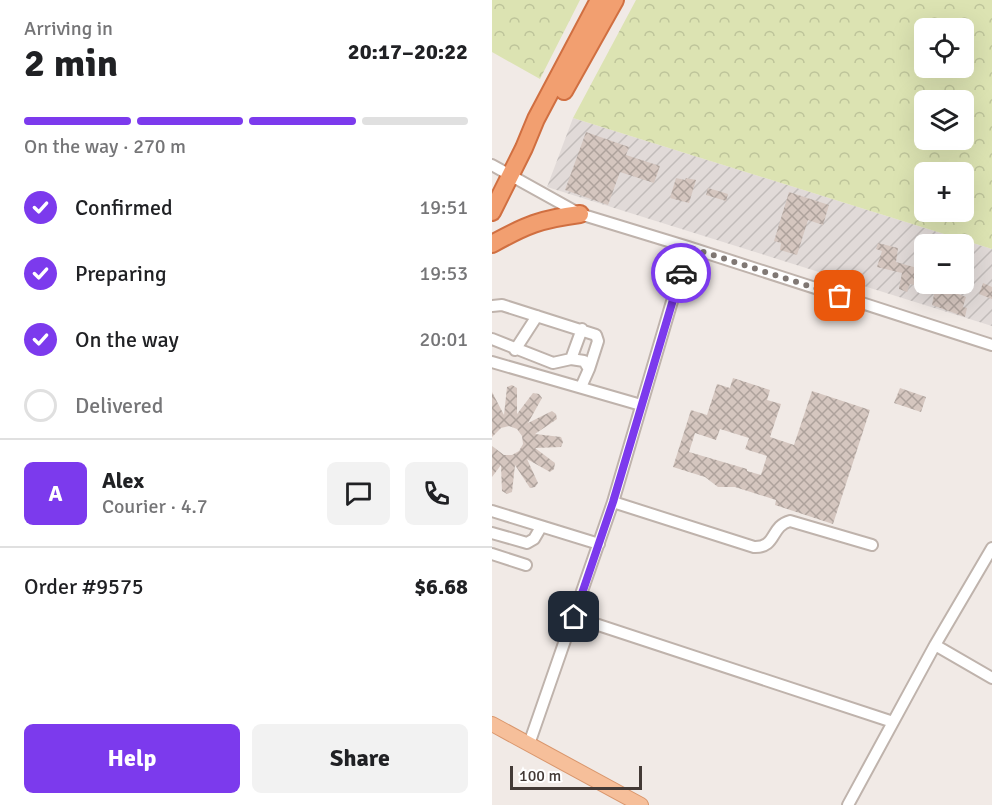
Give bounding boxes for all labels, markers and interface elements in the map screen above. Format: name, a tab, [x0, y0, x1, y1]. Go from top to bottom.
text: Arriving in	[24, 16, 113, 41]
map controls	[914, 18, 974, 294]
button: locate	[914, 18, 974, 78]
text: 20:17–20:22	[348, 38, 468, 65]
text: 2 min	[24, 39, 118, 87]
button: layers	[914, 90, 974, 150]
text: On the way · 270 m	[24, 134, 186, 159]
button: +	[914, 162, 974, 222]
icon: check	[24, 191, 57, 224]
text: Confirmed	[75, 194, 173, 221]
text: 19:51	[419, 195, 468, 220]
button: −	[914, 234, 974, 294]
courier	[651, 243, 711, 303]
icon: check	[24, 257, 57, 290]
icon: car	[665, 257, 698, 290]
text: Preparing	[75, 260, 167, 287]
text: 19:53	[419, 261, 468, 286]
pin	[814, 270, 865, 321]
icon: bag	[823, 279, 856, 312]
icon: check	[24, 323, 57, 356]
text: On the way	[75, 326, 179, 353]
text: 20:01	[419, 327, 468, 352]
text: Delivered	[75, 392, 163, 419]
button: chat	[327, 462, 390, 525]
button: phone	[405, 462, 468, 525]
text: Alex	[102, 467, 144, 494]
text: A	[48, 480, 63, 507]
text: Courier · 4.7	[102, 494, 208, 519]
text: Order #9575	[24, 573, 144, 600]
text: $6.68	[414, 573, 468, 600]
pin	[548, 591, 599, 642]
icon: home	[557, 600, 590, 633]
button: Help	[24, 724, 240, 793]
button: Share	[252, 724, 468, 793]
scale bar	[510, 763, 642, 790]
text: 100 m	[519, 766, 561, 786]

